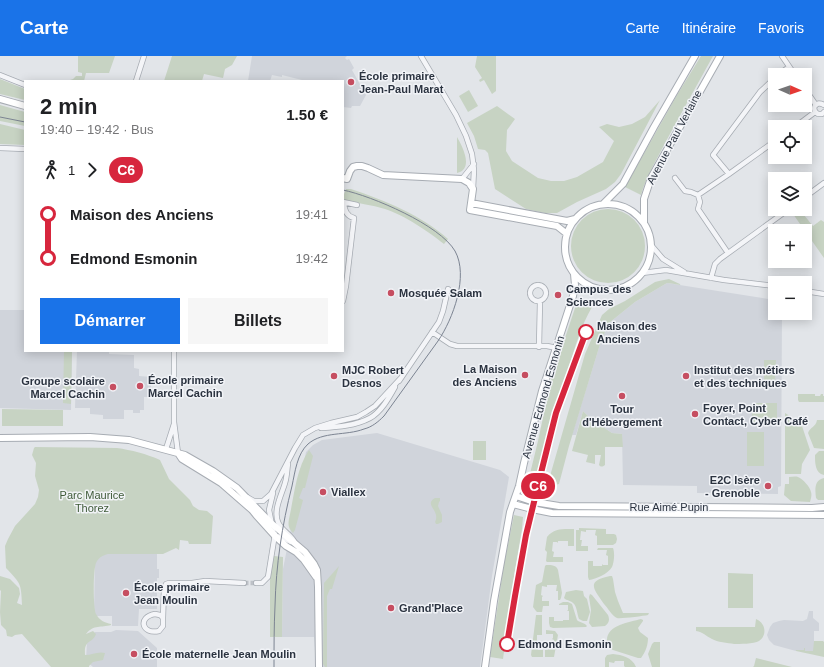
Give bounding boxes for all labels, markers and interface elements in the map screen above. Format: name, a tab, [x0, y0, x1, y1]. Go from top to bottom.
text: Carte	[20, 17, 69, 38]
text: Carte	[625, 20, 660, 36]
text: Itinéraire	[682, 20, 736, 36]
text: Favoris	[758, 20, 804, 36]
north arrow	[768, 68, 812, 112]
map controls	[768, 68, 812, 320]
place label: École primaire Jean-Paul Marat	[359, 70, 444, 95]
marker: École primaire Jean-Paul Marat	[346, 77, 356, 87]
street label: Avenue Paul Verlaine	[644, 88, 704, 186]
text: 2 min	[40, 94, 97, 119]
text: 1.50 €	[286, 106, 328, 123]
button: locate	[768, 120, 812, 164]
text: 19:40 – 19:42 · Bus	[40, 122, 153, 137]
icon: walk	[40, 159, 62, 181]
icon: forward	[81, 159, 103, 181]
text: C6	[117, 162, 135, 178]
text: 1	[68, 163, 75, 178]
button: layers	[768, 172, 812, 216]
text: Maison des Anciens	[70, 206, 214, 223]
text: 19:41	[295, 207, 328, 222]
button: +	[768, 224, 812, 268]
text: Edmond Esmonin	[70, 250, 198, 267]
text: 19:42	[295, 251, 328, 266]
button: −	[768, 276, 812, 320]
place label: Campus des Sciences	[566, 283, 631, 308]
place label: Mosquée Salam	[399, 287, 482, 299]
marker: Mosquée Salam	[386, 288, 396, 298]
marker: Campus des Sciences	[553, 290, 563, 300]
button: Démarrer	[40, 298, 180, 344]
button: Billets	[188, 298, 328, 344]
place label: Maison des Anciens	[597, 320, 657, 345]
marker: Maison des Anciens	[578, 324, 594, 340]
street label: Avenue Edmond Esmonin	[520, 334, 566, 460]
place label: La Maison des Anciens	[453, 363, 517, 388]
place label: MJC Robert Desnos	[342, 364, 404, 389]
place label: Institut des métiers et des techniques	[694, 364, 795, 389]
marker: La Maison des Anciens	[520, 370, 530, 380]
marker: MJC Robert Desnos	[329, 371, 339, 381]
marker: Institut des métiers et des techniques	[681, 371, 691, 381]
place label: École primaire Marcel Cachin	[148, 374, 224, 399]
place label: Groupe scolaire Marcel Cachin	[21, 375, 105, 400]
marker: École primaire Marcel Cachin	[135, 381, 145, 391]
marker: Groupe scolaire Marcel Cachin	[108, 382, 118, 392]
marker: Tour d'Hébergement	[617, 391, 627, 401]
place label: Foyer, Point Contact, Cyber Café	[703, 402, 808, 427]
place label: Tour d'Hébergement	[582, 403, 662, 428]
marker: Foyer, Point Contact, Cyber Café	[690, 409, 700, 419]
line badge: C6	[520, 473, 556, 499]
place label: E2C Isère - Grenoble	[705, 474, 760, 499]
text: C6	[529, 478, 547, 494]
marker: E2C Isère - Grenoble	[763, 481, 773, 491]
place label: Viallex	[331, 486, 367, 498]
marker: Viallex	[318, 487, 328, 497]
park label: Parc Maurice Thorez	[60, 489, 124, 514]
street label: Rue Aimé Pupin	[630, 501, 708, 513]
place label: École primaire Jean Moulin	[134, 581, 210, 606]
marker: École primaire Jean Moulin	[121, 588, 131, 598]
place label: Grand'Place	[399, 602, 463, 614]
marker: Grand'Place	[386, 603, 396, 613]
marker: Edmond Esmonin	[499, 636, 515, 652]
place label: Edmond Esmonin	[518, 638, 612, 650]
place label: École maternelle Jean Moulin	[142, 648, 296, 660]
marker: École maternelle Jean Moulin	[129, 649, 139, 659]

